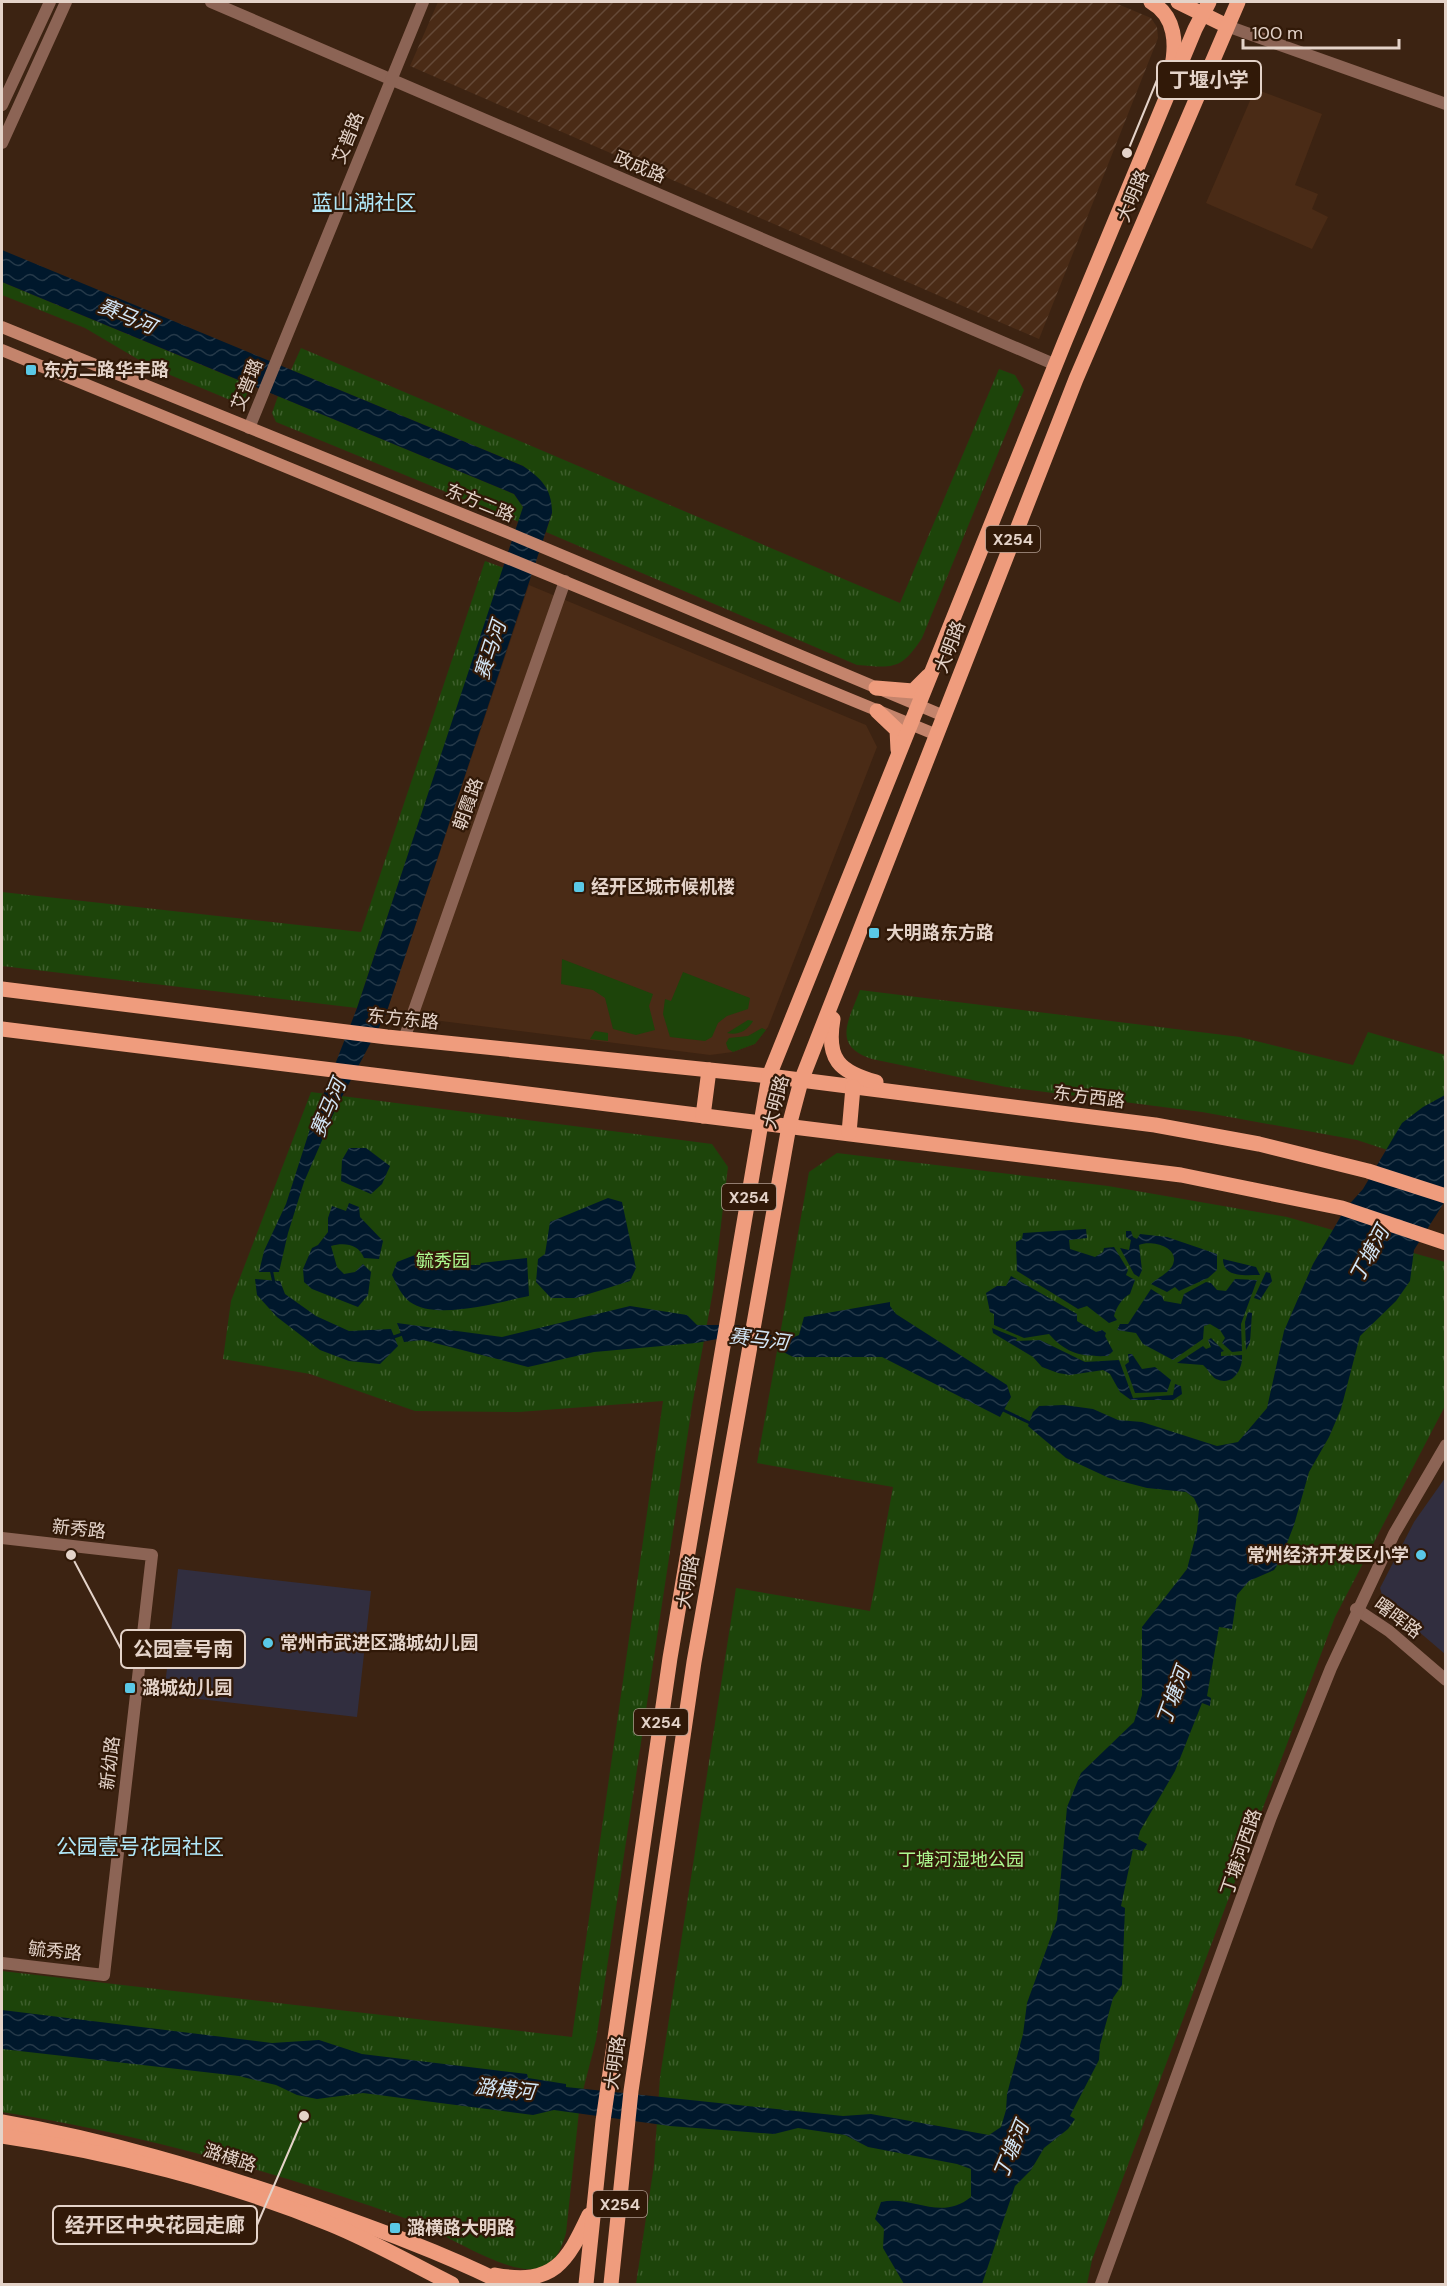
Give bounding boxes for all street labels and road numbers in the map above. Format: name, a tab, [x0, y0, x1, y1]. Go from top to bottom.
street label: 艾普路	[327, 108, 369, 168]
street label: 政成路	[610, 145, 670, 189]
street label: 大明路	[1111, 166, 1155, 226]
street label: 艾普璐	[226, 355, 268, 415]
street label: 东方二路	[442, 478, 518, 528]
road number: X254	[986, 526, 1040, 552]
street label: 大明路	[929, 617, 971, 677]
street label: 朝霞路	[447, 775, 489, 833]
street label: 东方东路	[366, 1003, 440, 1035]
street label: 大明路	[757, 1073, 795, 1131]
street label: 东方西路	[1052, 1081, 1126, 1113]
road number: X254	[722, 1184, 776, 1210]
street label: 新秀路	[51, 1514, 107, 1544]
street label: 大明路	[671, 1553, 705, 1611]
street label: 曙晖路	[1369, 1592, 1427, 1644]
road number: X254	[634, 1709, 688, 1735]
street label: 新幼路	[95, 1735, 125, 1791]
street label: 丁塘河西路	[1215, 1806, 1267, 1898]
street label: 毓秀路	[27, 1936, 83, 1966]
street label: 大明路	[599, 2035, 631, 2091]
street label: 潞横路	[201, 2138, 259, 2178]
road number: X254	[593, 2191, 647, 2217]

